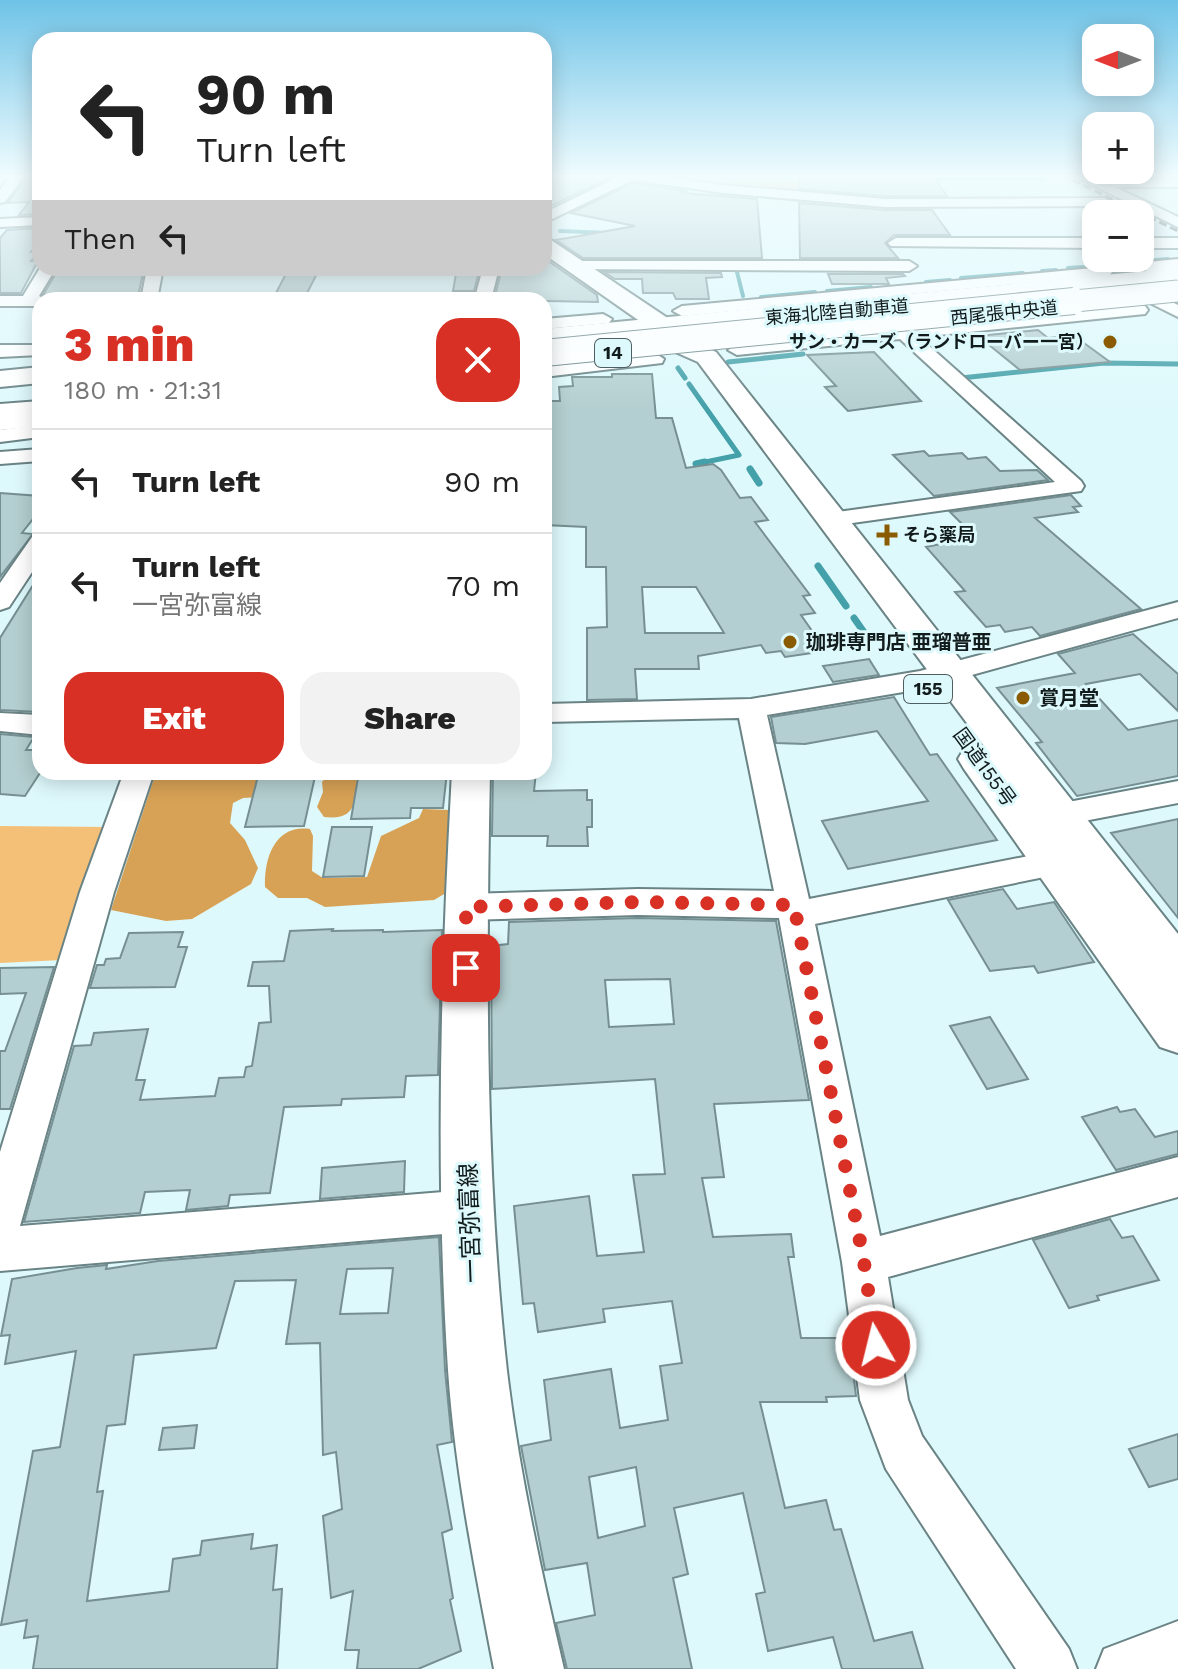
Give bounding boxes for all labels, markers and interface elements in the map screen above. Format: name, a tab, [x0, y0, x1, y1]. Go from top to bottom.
north arrow	[1082, 24, 1154, 96]
map controls	[1082, 24, 1154, 272]
text: 90 m	[196, 62, 335, 128]
icon: left	[64, 64, 168, 168]
button: +	[1082, 112, 1154, 184]
text: Turn left	[196, 129, 346, 171]
button: −	[1082, 200, 1154, 272]
icon: left	[152, 216, 196, 260]
text: Then	[64, 221, 136, 256]
street label: 東海北陸自動車道	[764, 295, 910, 328]
street label: 西尾張中央道	[949, 296, 1059, 329]
text: 3 min	[64, 316, 195, 373]
button: close	[436, 318, 520, 402]
place label: サン・カーズ（ランドローバー一宮）	[789, 331, 1094, 352]
marker: サン・カーズ（ランドローバー一宮）	[1101, 333, 1119, 351]
road number: 14	[595, 339, 631, 367]
text: 180 m · 21:31	[64, 375, 222, 405]
icon: left	[64, 459, 108, 503]
text: Turn left	[132, 464, 260, 499]
text: 90 m	[444, 464, 520, 499]
place label: そら薬局	[903, 524, 975, 545]
marker: そら薬局	[878, 526, 896, 544]
text: Turn left	[132, 549, 260, 584]
icon: left	[64, 563, 108, 607]
text: 70 m	[446, 568, 520, 603]
text: 一宮弥富線	[132, 590, 262, 620]
place label: 珈琲専門店 亜瑠普亜	[806, 630, 992, 654]
marker: 珈琲専門店 亜瑠普亜	[781, 633, 799, 651]
button: Exit	[64, 672, 284, 764]
button: Share	[300, 672, 520, 764]
road number: 155	[904, 675, 952, 703]
place label: 賞月堂	[1039, 686, 1099, 710]
marker: 賞月堂	[1014, 689, 1032, 707]
street label: 国道155号	[949, 723, 1021, 811]
pin	[432, 934, 500, 1002]
icon: arrive	[444, 946, 488, 990]
street label: 一宮弥富線	[454, 1163, 486, 1283]
position arrow	[834, 1303, 918, 1387]

